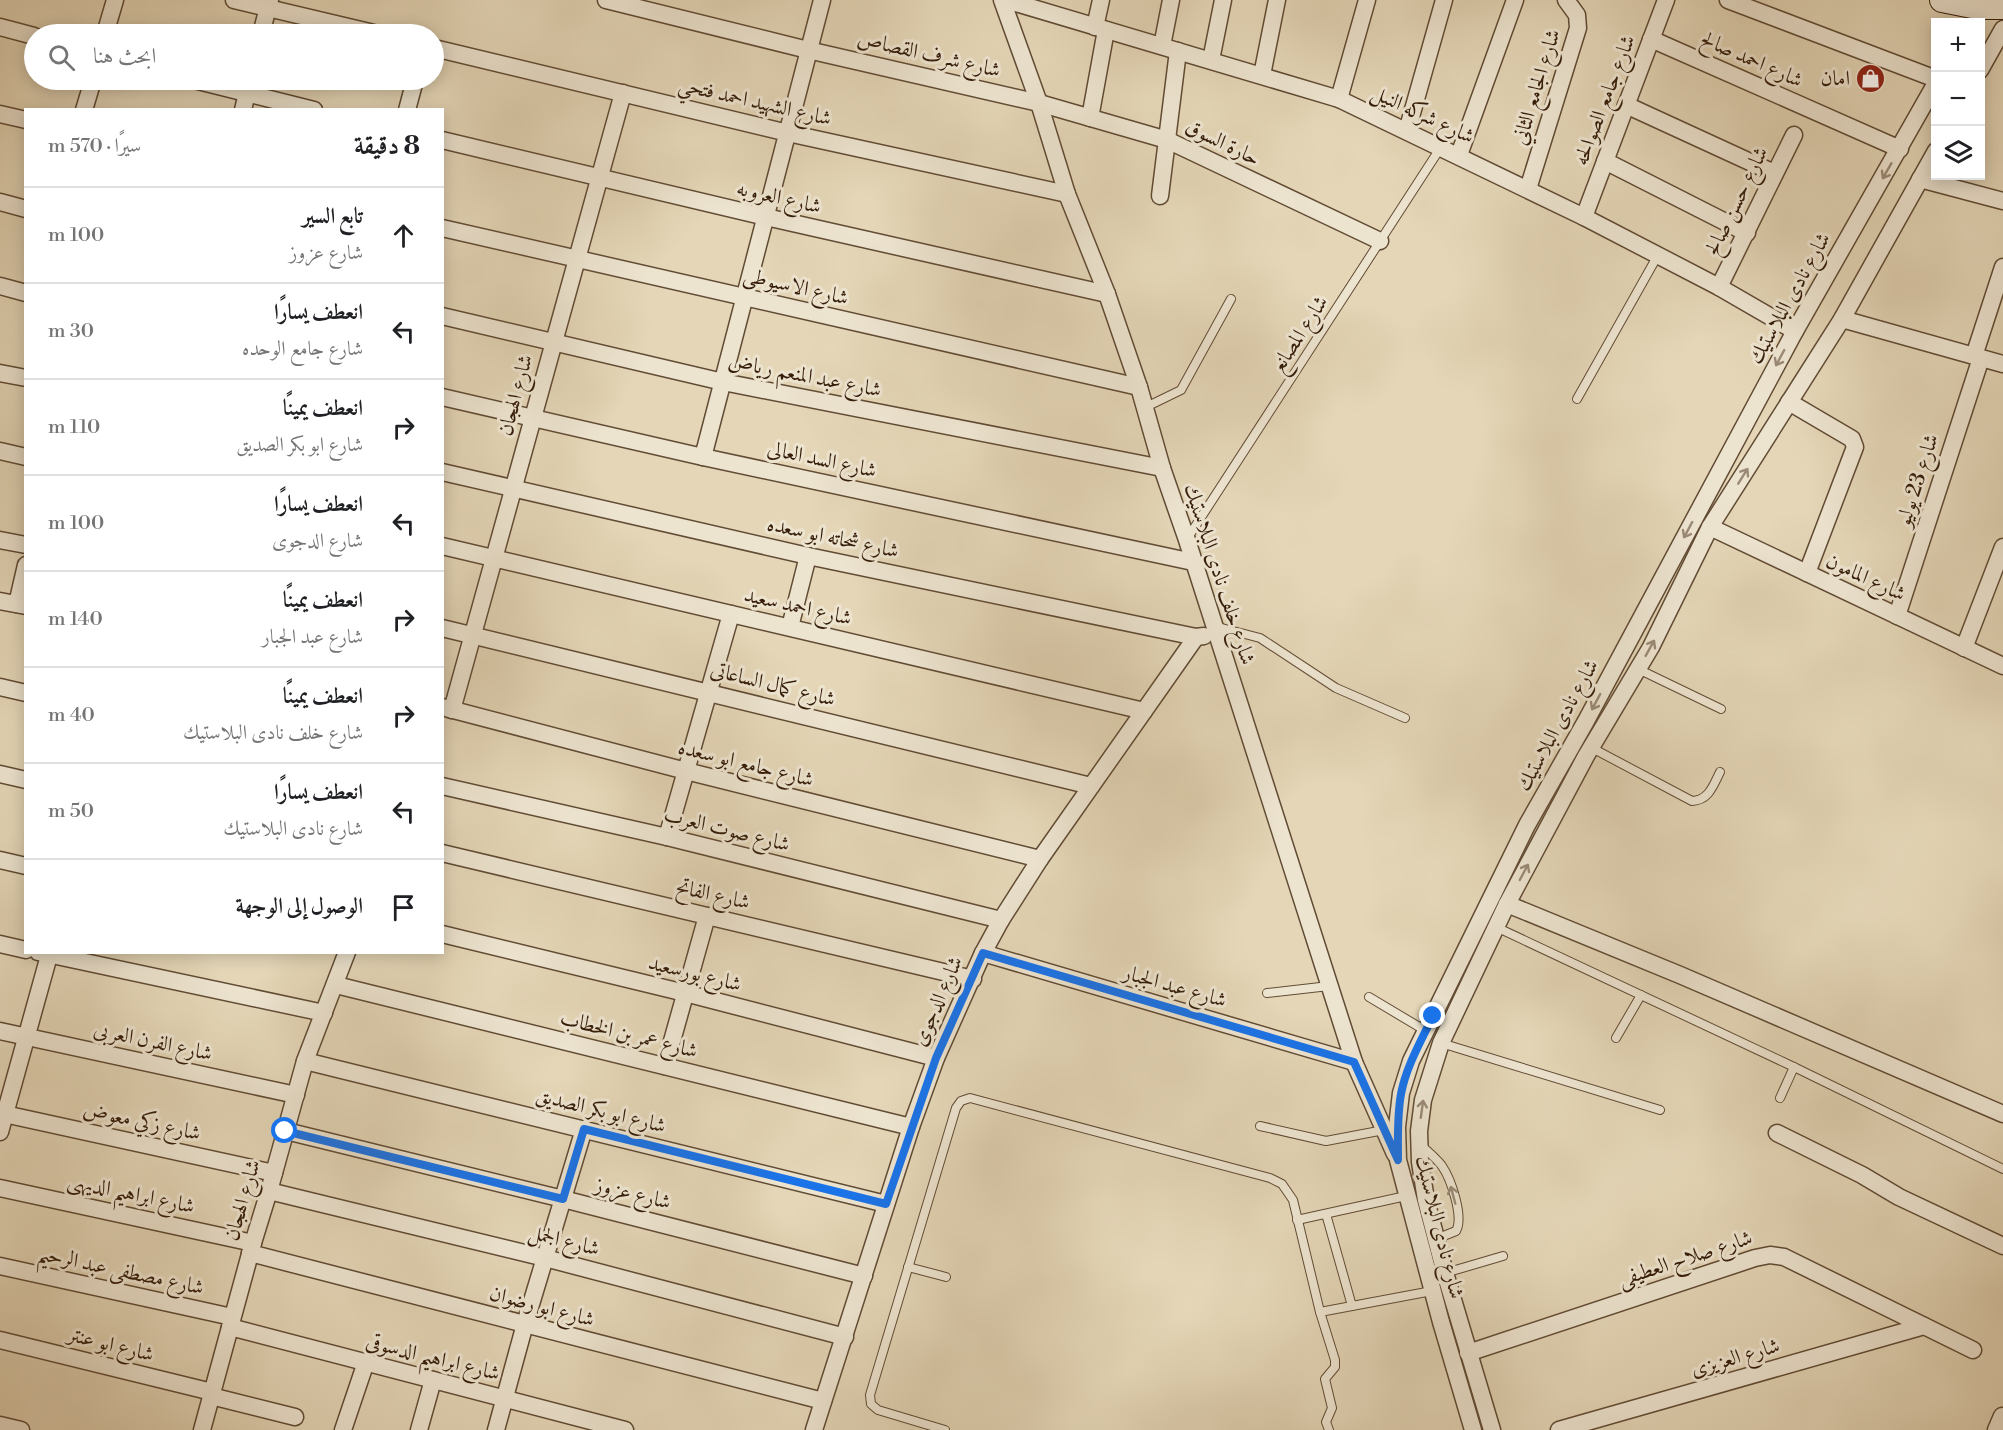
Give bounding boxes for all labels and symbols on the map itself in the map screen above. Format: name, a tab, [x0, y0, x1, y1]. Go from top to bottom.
street label: شارع شرف القصاص	[854, 26, 1003, 88]
street label: شارع الجامع الثاني	[1507, 26, 1572, 150]
street label: شارع احمد صالح	[1695, 26, 1807, 98]
street label: شارع جامع الصوالحه	[1568, 31, 1646, 171]
shop icon: امان	[1855, 62, 1887, 94]
place label: امان	[1820, 66, 1850, 92]
street label: شارع الشهيد احمد فتحي	[674, 72, 834, 138]
street label: شارع شركه النيل	[1365, 79, 1479, 154]
street label: حارة السوق	[1181, 114, 1264, 172]
street label: شارع حسن صالح	[1699, 143, 1778, 262]
one-way arrow	[1881, 162, 1893, 179]
street label: شارع العروبه	[733, 176, 824, 224]
street label: شارع نادى البلاستيك	[1743, 228, 1840, 371]
street label: شارع الاسيوطى	[740, 262, 851, 316]
street label: شارع المصانع	[1265, 291, 1339, 381]
street label: شارع عبد المنعم رياض	[725, 348, 884, 409]
one-way arrow	[1774, 349, 1785, 367]
street label: شارع الهجان	[493, 352, 543, 440]
street label: شارع 23 يوليو	[1890, 431, 1949, 533]
street label: شارع السد العالى	[764, 436, 879, 488]
one-way arrow	[1737, 468, 1749, 485]
street label: شارع خلف نادى البلاستيك	[1174, 480, 1261, 669]
street label: شارع شحاته ابو سعده	[764, 511, 901, 569]
one-way arrow	[1682, 521, 1693, 539]
street label: شارع المامون	[1820, 548, 1910, 611]
street label: شارع احمد سعيد	[741, 582, 854, 636]
one-way arrow	[1645, 639, 1656, 657]
street label: شارع نادى البلاستيك	[1511, 655, 1608, 798]
street label: شارع كمال الساعاتى	[707, 657, 838, 717]
one-way arrow	[1590, 693, 1602, 710]
street label: شارع جامع ابو سعده	[674, 735, 816, 798]
street label: شارع صوت العرب	[660, 802, 793, 862]
one-way arrow	[1519, 864, 1530, 882]
street label: شارع الفاتح	[672, 874, 752, 920]
street label: شارع بورسعيد	[645, 950, 744, 1002]
street label: شارع الدجوى	[907, 952, 973, 1052]
street label: شارع عبد الجبار	[1117, 959, 1229, 1018]
route end	[1419, 1002, 1445, 1028]
street label: شارع عمر بن الخطاب	[556, 1005, 700, 1068]
street label: شارع الفرن العربى	[90, 1017, 215, 1071]
street label: شارع ابو بكر الصديق	[532, 1082, 668, 1144]
street label: شارع زكي معوض	[80, 1096, 203, 1151]
one-way arrow	[1417, 1099, 1428, 1119]
route start	[271, 1117, 297, 1143]
street label: شارع نادى البلاستيك	[1405, 1153, 1469, 1303]
street label: شارع الهجان	[219, 1157, 271, 1245]
street label: شارع ابراهيم الديهى	[63, 1168, 197, 1227]
street label: شارع عزوز	[589, 1171, 674, 1220]
one-way arrow	[1447, 1186, 1459, 1205]
street label: شارع الجمل	[524, 1220, 602, 1266]
street label: شارع صلاح العطيفى	[1615, 1225, 1757, 1298]
street label: شارع مصطفى عبد الرحيم	[34, 1241, 206, 1308]
street label: شارع ابو رضوان	[485, 1280, 597, 1337]
street label: شارع ابو عنتر	[62, 1321, 156, 1372]
street label: شارع ابراهيم الدسوقى	[361, 1329, 503, 1394]
street label: شارع العزيزى	[1688, 1333, 1784, 1387]

